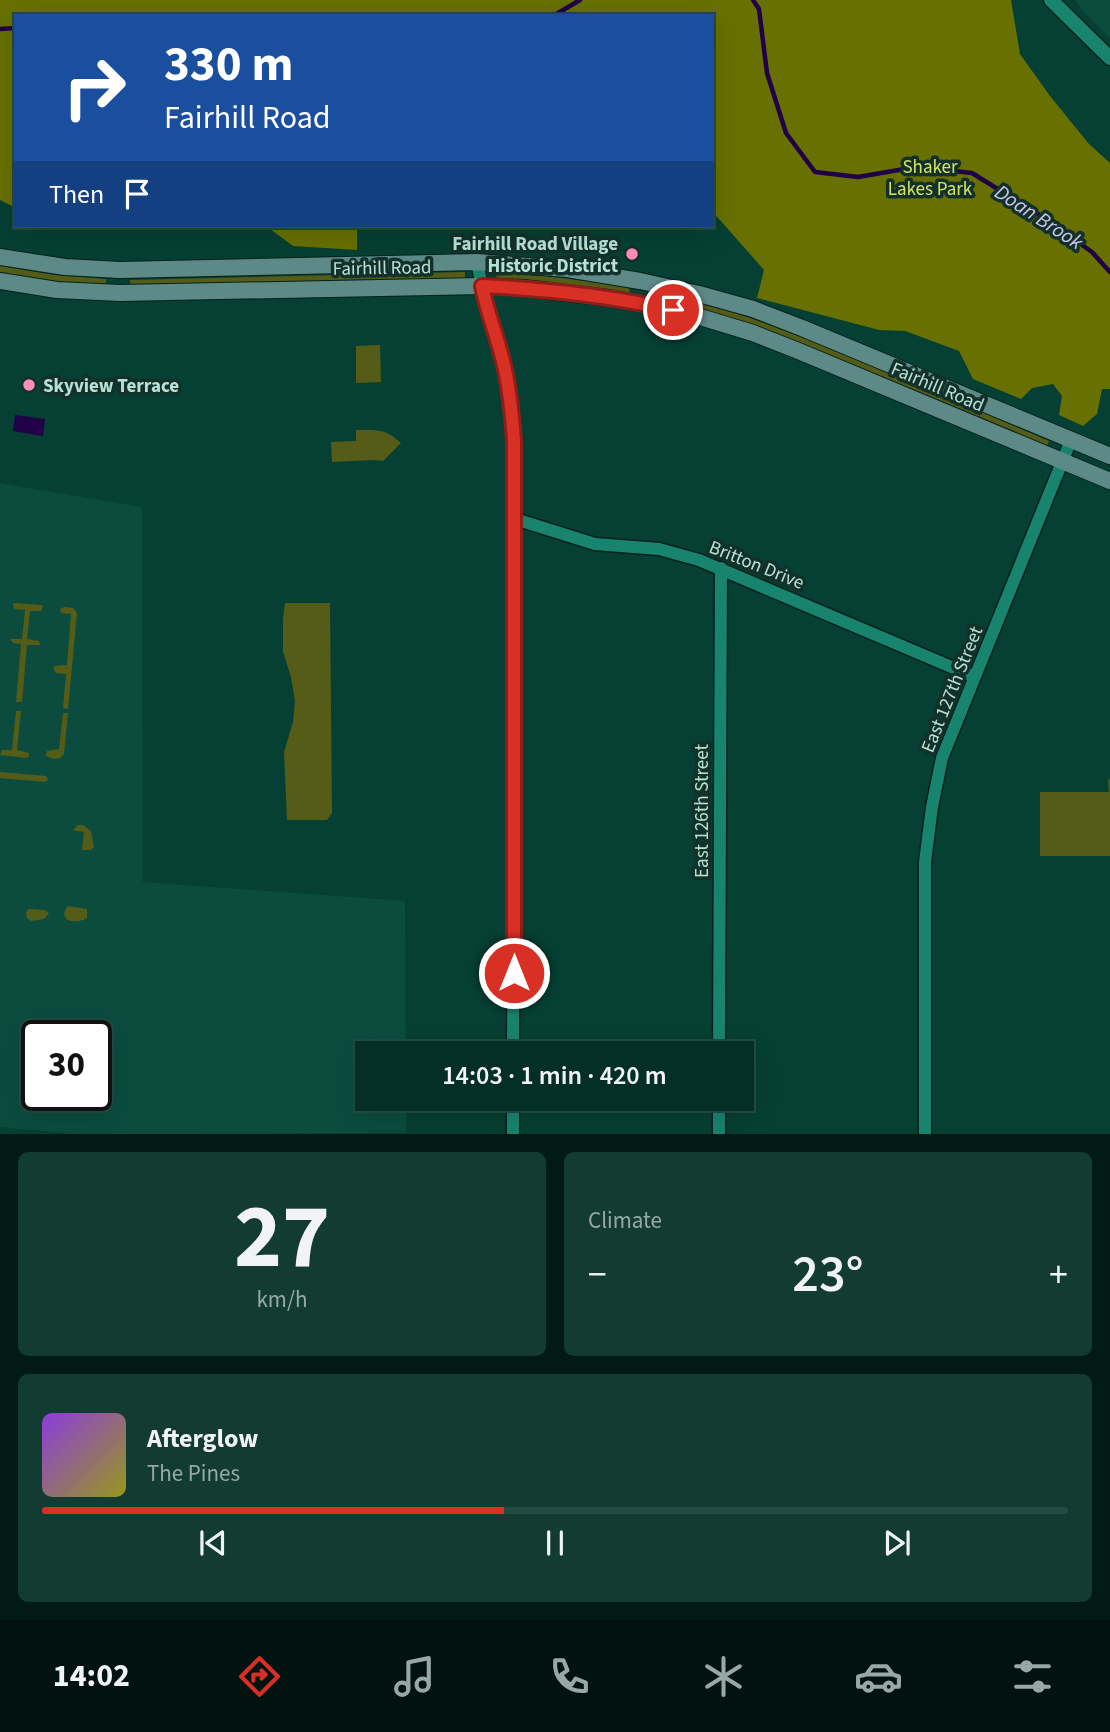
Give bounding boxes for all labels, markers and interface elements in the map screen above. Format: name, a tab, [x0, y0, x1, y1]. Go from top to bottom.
text: 330 m	[164, 30, 293, 100]
icon: right	[49, 42, 140, 133]
text: Fairhill Road	[164, 95, 331, 141]
park label: Shaker Lakes Park	[888, 154, 973, 203]
icon: arrive	[118, 175, 156, 213]
text: Then	[49, 176, 104, 213]
water label: Doan Brook	[989, 177, 1090, 257]
place label: Fairhill Road Village Historic District	[452, 231, 618, 280]
marker: Fairhill Road Village Historic District	[624, 246, 640, 262]
street label: Fairhill Road	[332, 254, 432, 283]
pin	[643, 280, 703, 340]
icon: arrive	[654, 291, 692, 329]
street label: Fairhill Road	[887, 356, 988, 419]
place label: Skyview Terrace	[43, 373, 179, 400]
marker: Skyview Terrace	[21, 377, 37, 393]
street label: Britton Drive	[705, 534, 808, 597]
street label: East 127th Street	[915, 622, 990, 757]
street label: East 126th Street	[689, 743, 716, 878]
position arrow	[477, 936, 551, 1010]
speed limit sign: 30	[21, 1020, 112, 1111]
text: 14:03 · 1 min · 420 m	[442, 1057, 667, 1094]
text: 27	[234, 1173, 330, 1302]
text: Climate	[588, 1204, 662, 1237]
text: 23°	[792, 1238, 864, 1312]
text: −	[588, 1248, 607, 1302]
text: +	[1049, 1248, 1068, 1302]
text: km/h	[256, 1283, 308, 1316]
text: Afterglow	[147, 1420, 258, 1457]
text: The Pines	[147, 1457, 240, 1490]
icon: previous	[194, 1524, 232, 1562]
icon: pause	[536, 1524, 574, 1562]
icon: next	[878, 1524, 916, 1562]
icon: directions	[235, 1652, 284, 1701]
icon: music	[390, 1652, 439, 1701]
icon: phone	[545, 1652, 594, 1701]
icon: climate	[699, 1652, 748, 1701]
icon: car	[854, 1652, 903, 1701]
icon: filters	[1008, 1652, 1057, 1701]
text: 14:02	[53, 1653, 130, 1699]

